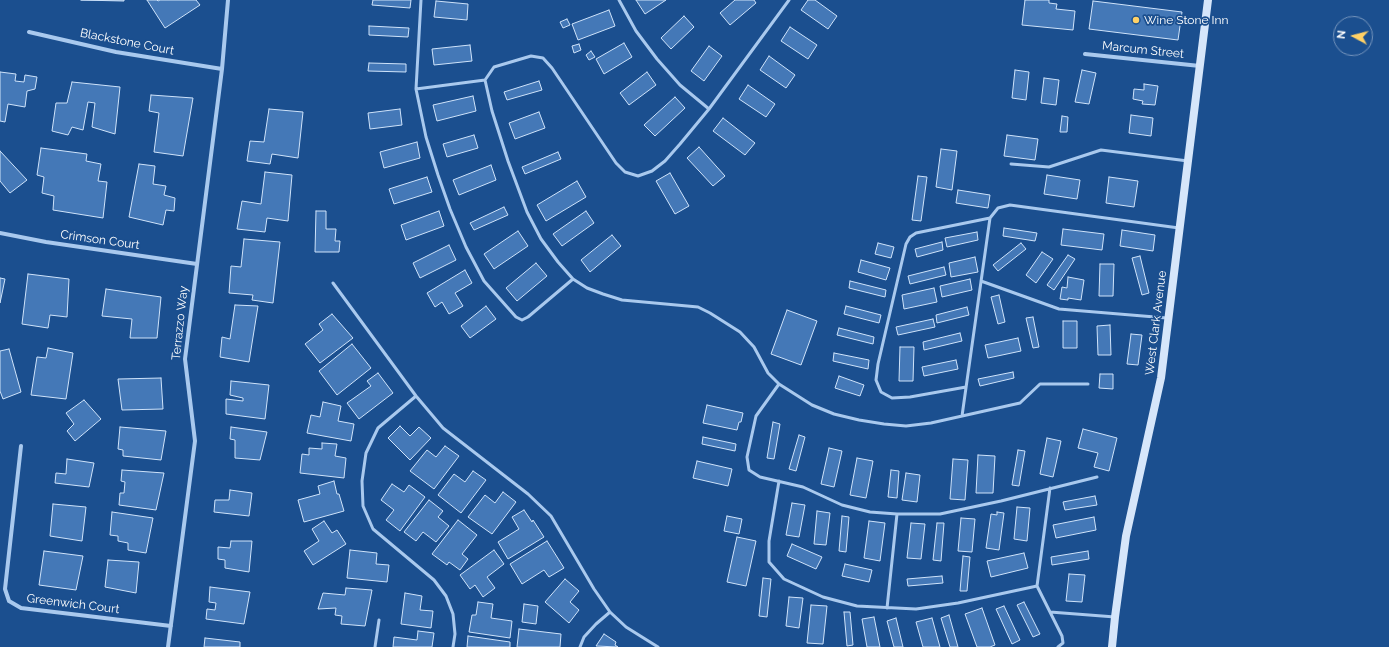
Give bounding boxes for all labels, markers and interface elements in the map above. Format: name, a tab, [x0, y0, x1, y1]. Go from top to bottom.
place label: Wine Stone Inn	[1144, 13, 1229, 27]
marker: Wine Stone Inn	[1131, 15, 1141, 25]
north arrow	[1333, 16, 1373, 56]
street label: Blackstone Court	[79, 26, 175, 58]
text: N	[1335, 30, 1349, 40]
street label: Marcum Street	[1101, 39, 1185, 61]
street label: Crimson Court	[59, 227, 141, 253]
street label: West Clark Avenue	[1142, 270, 1170, 376]
street label: Terrazzo Way	[169, 285, 191, 361]
street label: Greenwich Court	[26, 591, 120, 617]

